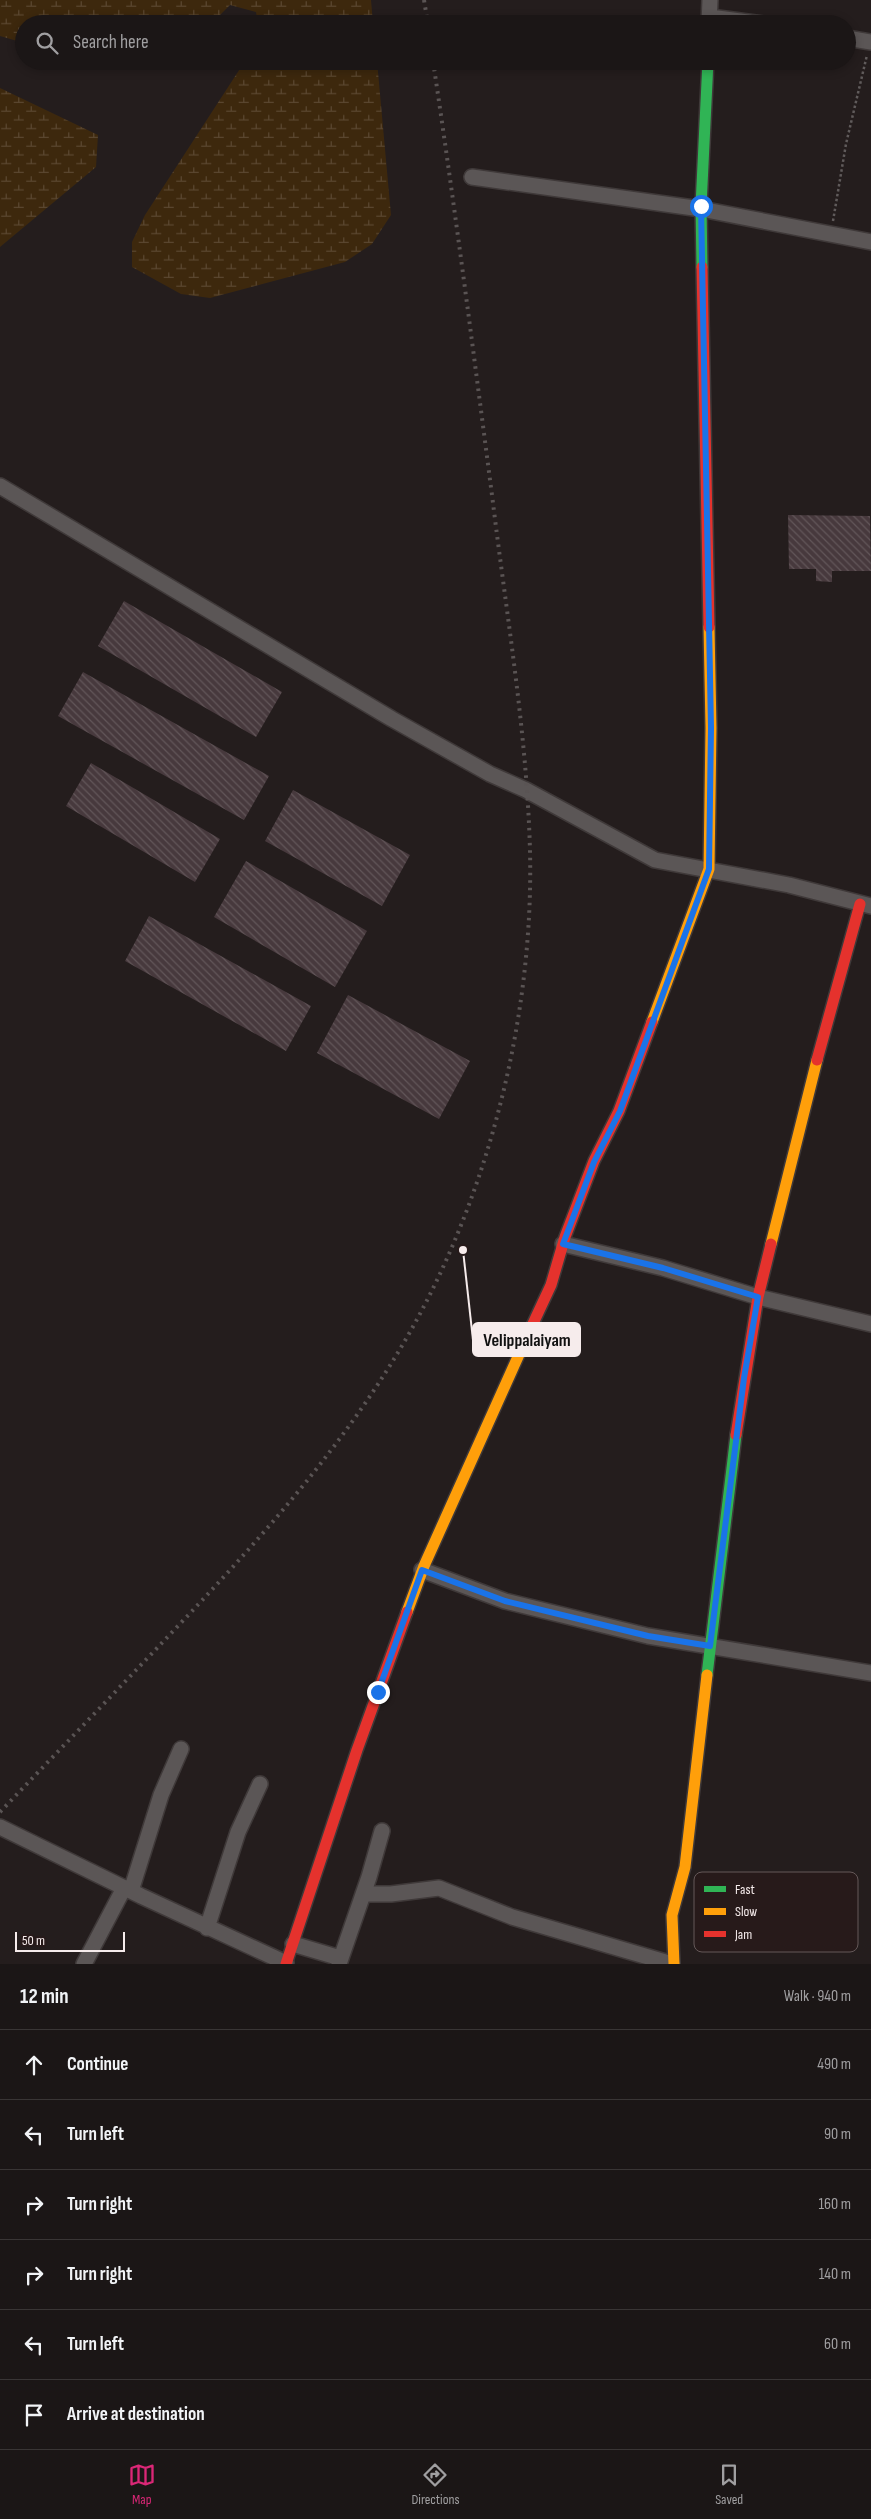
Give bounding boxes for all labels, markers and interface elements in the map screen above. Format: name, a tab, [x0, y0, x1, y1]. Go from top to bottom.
search box	[15, 15, 856, 70]
icon: search	[33, 29, 61, 57]
text: Search here	[73, 31, 149, 54]
route start	[690, 195, 713, 218]
callout: Velippalaiyam	[473, 1323, 580, 1356]
text: Velippalaiyam	[483, 1330, 571, 1351]
route end	[367, 1681, 390, 1704]
legend	[694, 1872, 858, 1952]
text: Fast	[735, 1881, 755, 1898]
text: Slow	[735, 1903, 757, 1920]
text: Jam	[734, 1926, 752, 1943]
scale bar	[15, 1929, 125, 1952]
text: 50 m	[22, 1932, 45, 1949]
text: 12 min	[20, 1984, 68, 2009]
text: Walk · 940 m	[784, 1987, 851, 2006]
icon: ahead	[20, 2051, 48, 2079]
text: Continue	[67, 2053, 128, 2076]
text: 490 m	[817, 2055, 851, 2074]
icon: left	[20, 2121, 48, 2149]
text: Turn left	[67, 2123, 124, 2146]
text: 90 m	[824, 2125, 851, 2144]
icon: right	[20, 2191, 48, 2219]
text: Turn right	[67, 2193, 132, 2216]
text: 160 m	[818, 2195, 851, 2214]
icon: right	[20, 2261, 48, 2289]
text: Turn right	[67, 2263, 132, 2286]
text: 140 m	[819, 2265, 851, 2284]
icon: left	[20, 2331, 48, 2359]
text: Turn left	[67, 2333, 124, 2356]
text: 60 m	[824, 2335, 851, 2354]
icon: arrive	[20, 2401, 48, 2429]
text: Arrive at destination	[67, 2403, 205, 2426]
tab: Map	[128, 2461, 156, 2508]
tab: Directions	[411, 2461, 460, 2508]
tab: Saved	[715, 2461, 743, 2508]

